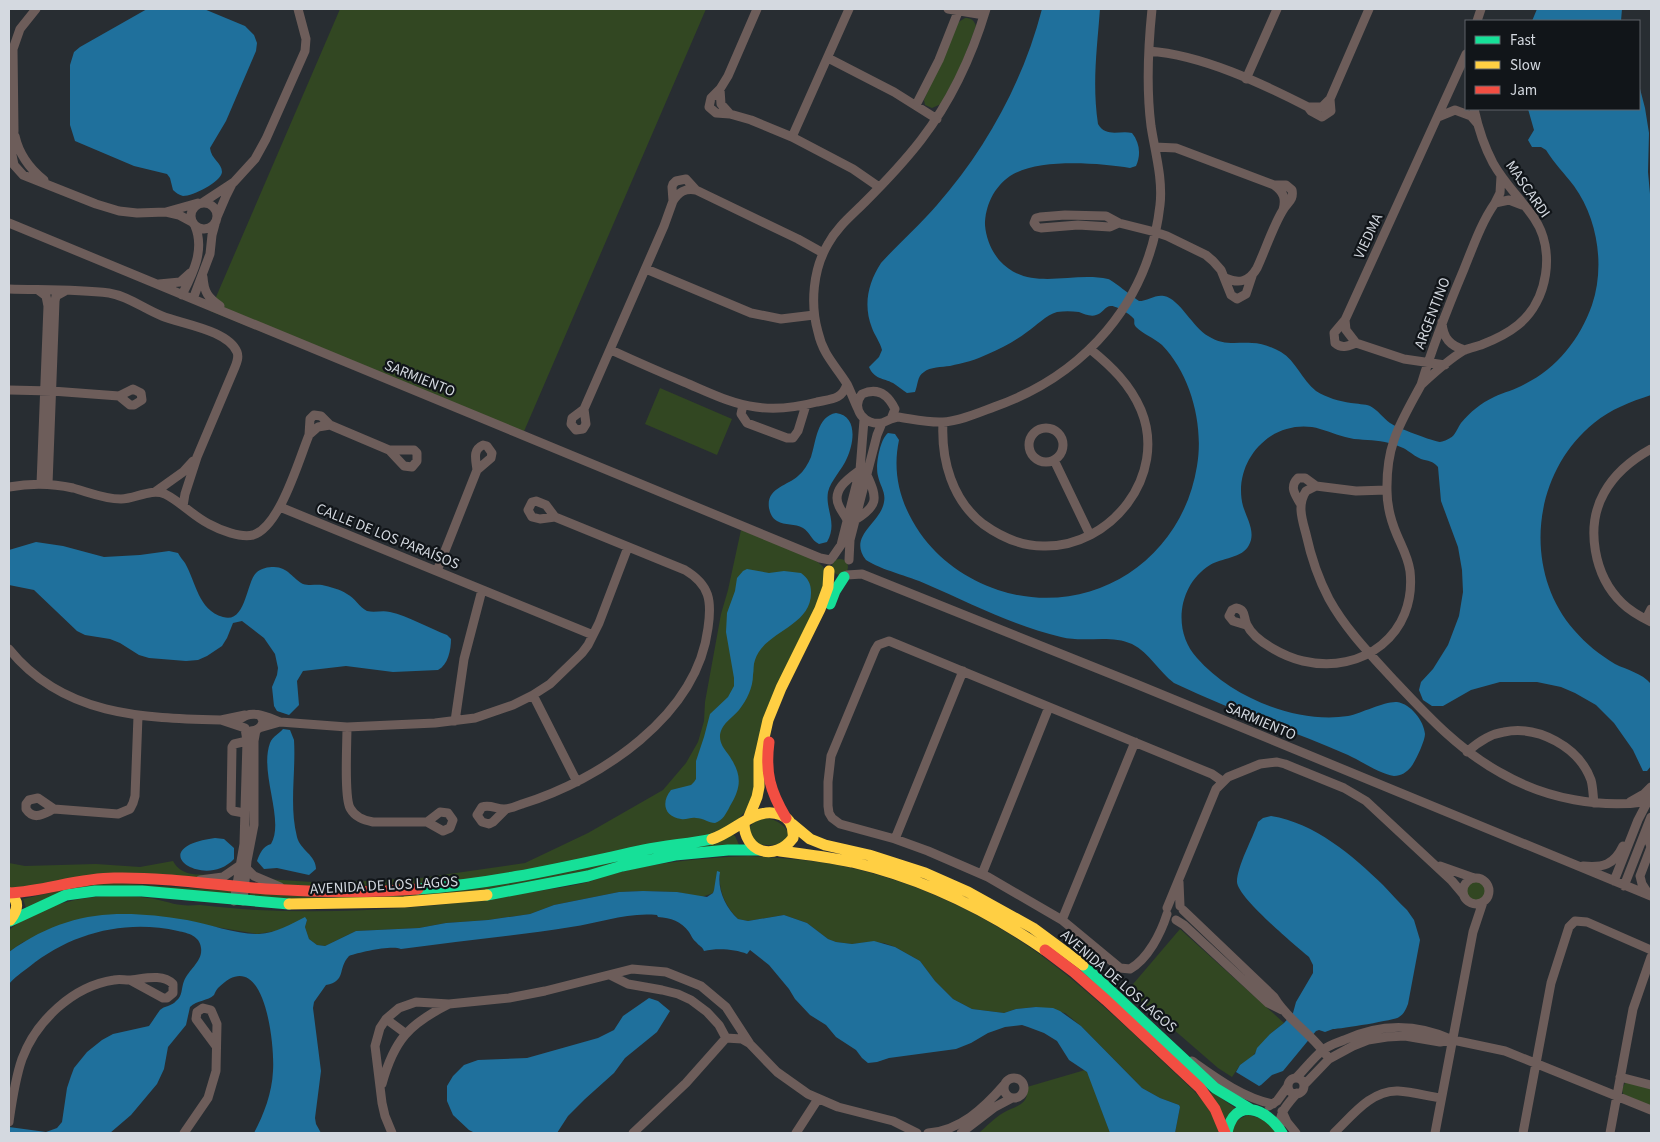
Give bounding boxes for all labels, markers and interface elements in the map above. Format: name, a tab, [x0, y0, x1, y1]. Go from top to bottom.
legend	[1465, 20, 1640, 110]
text: Fast	[1510, 30, 1536, 51]
text: Slow	[1510, 55, 1541, 76]
text: Jam	[1510, 80, 1537, 101]
street label: MASCARDI	[1500, 156, 1555, 222]
street label: VIEDMA	[1349, 209, 1388, 262]
street label: ARGENTINO	[1409, 274, 1456, 352]
street label: SARMIENTO	[381, 355, 458, 402]
street label: CALLE DE LOS PARAÍSOS	[313, 498, 463, 575]
street label: SARMIENTO	[1222, 697, 1299, 746]
street label: AVENIDA DE LOS LAGOS	[310, 871, 458, 900]
street label: AVENIDA DE LOS LAGOS	[1056, 925, 1181, 1038]

